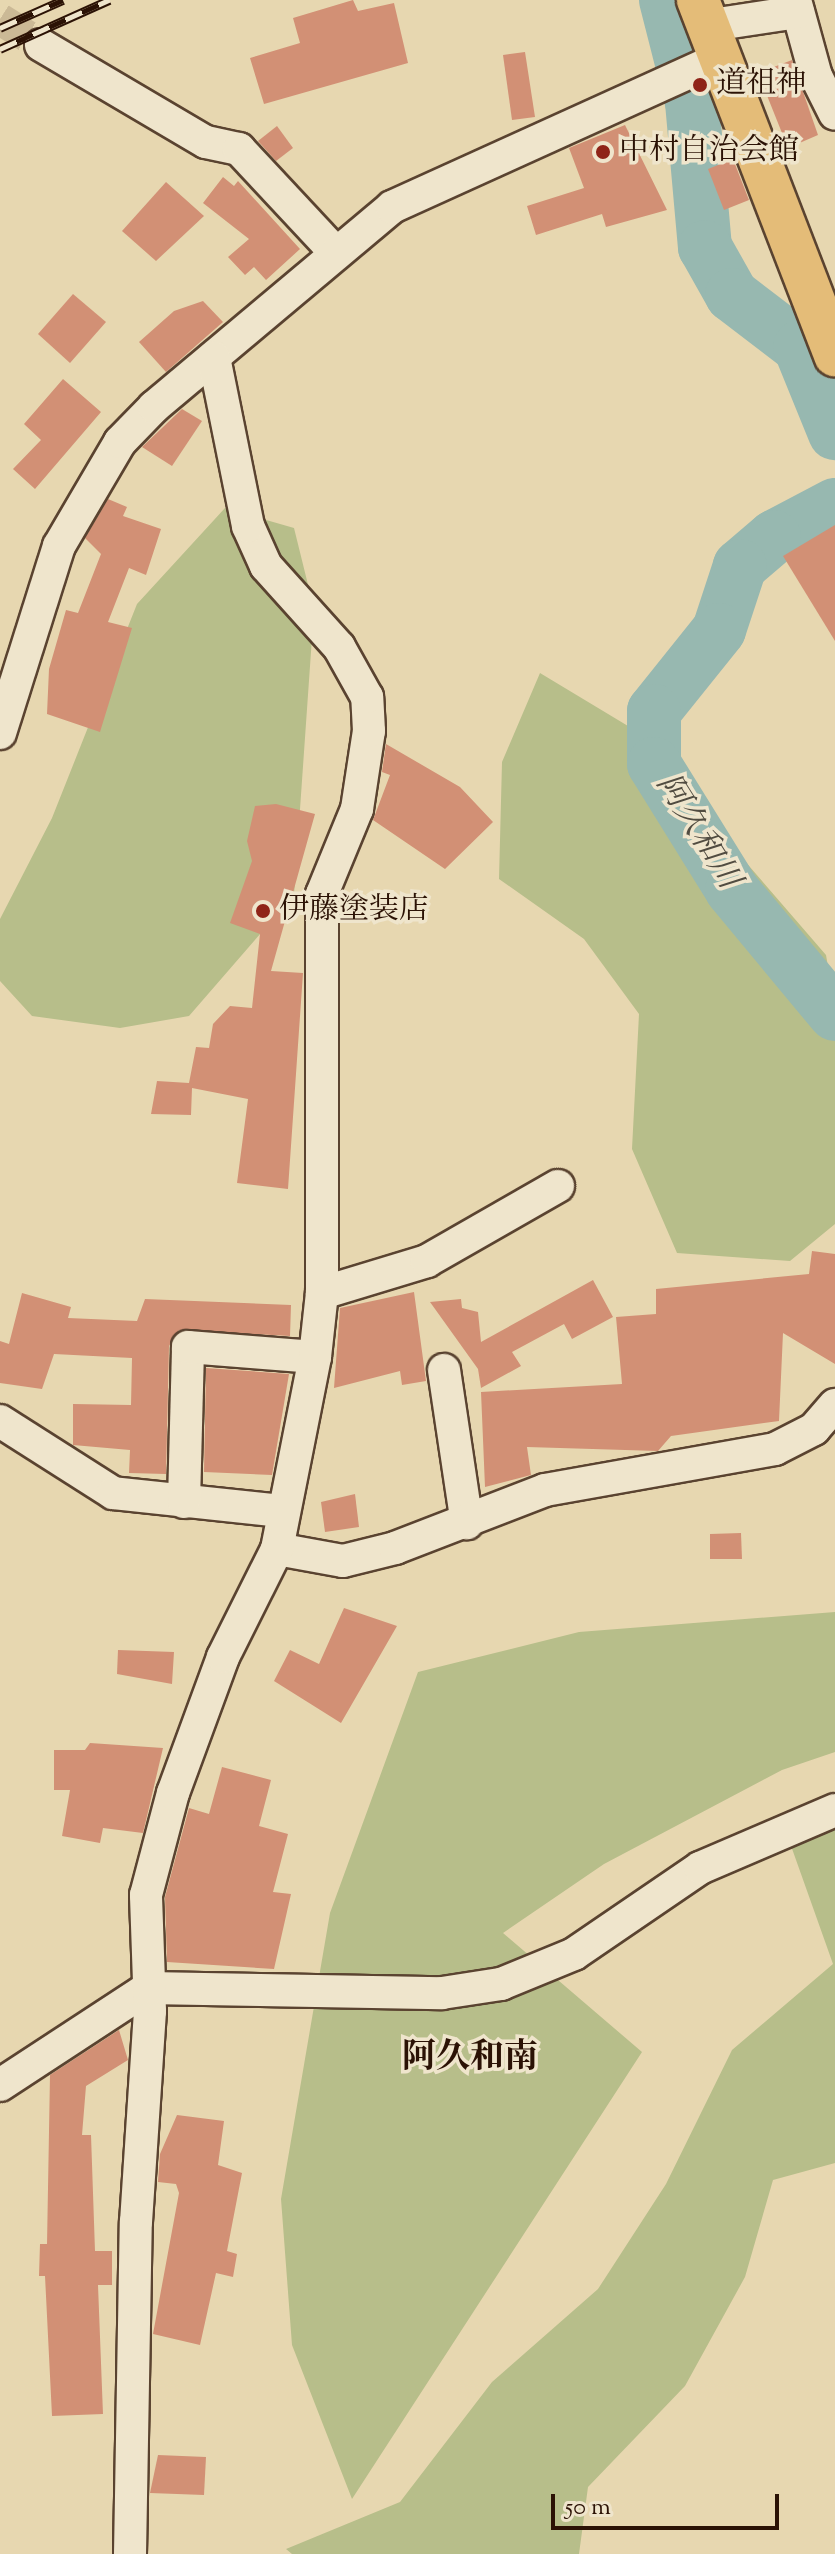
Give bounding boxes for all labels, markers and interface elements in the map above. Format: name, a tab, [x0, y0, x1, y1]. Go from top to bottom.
place label: 道祖神	[716, 67, 806, 103]
marker: 道祖神	[691, 76, 709, 94]
place label: 中村自治会館	[619, 134, 799, 170]
marker: 中村自治会館	[594, 143, 612, 161]
water label: 阿久和川	[647, 768, 747, 896]
place label: 伊藤塗装店	[279, 893, 429, 929]
marker: 伊藤塗装店	[254, 902, 272, 920]
district label: 阿久和南	[402, 2039, 538, 2079]
scale bar	[555, 2478, 783, 2528]
text: 50 m	[565, 2491, 611, 2525]

